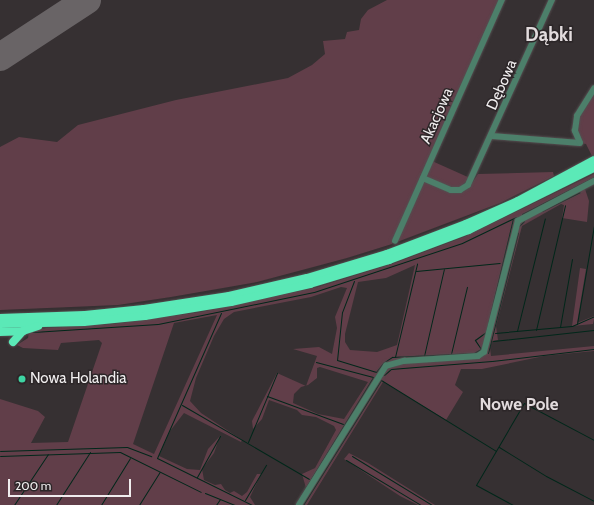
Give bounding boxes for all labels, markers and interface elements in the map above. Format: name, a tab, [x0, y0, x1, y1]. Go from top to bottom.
district label: Dąbki	[525, 24, 573, 46]
street label: Dębowa	[483, 57, 521, 113]
street label: Akacjowa	[417, 85, 457, 147]
place label: Nowa Holandia	[30, 370, 126, 388]
marker: Nowa Holandia	[17, 374, 27, 384]
district label: Nowe Pole	[480, 395, 558, 415]
scale bar	[10, 471, 133, 497]
text: 200 m	[15, 478, 51, 493]

